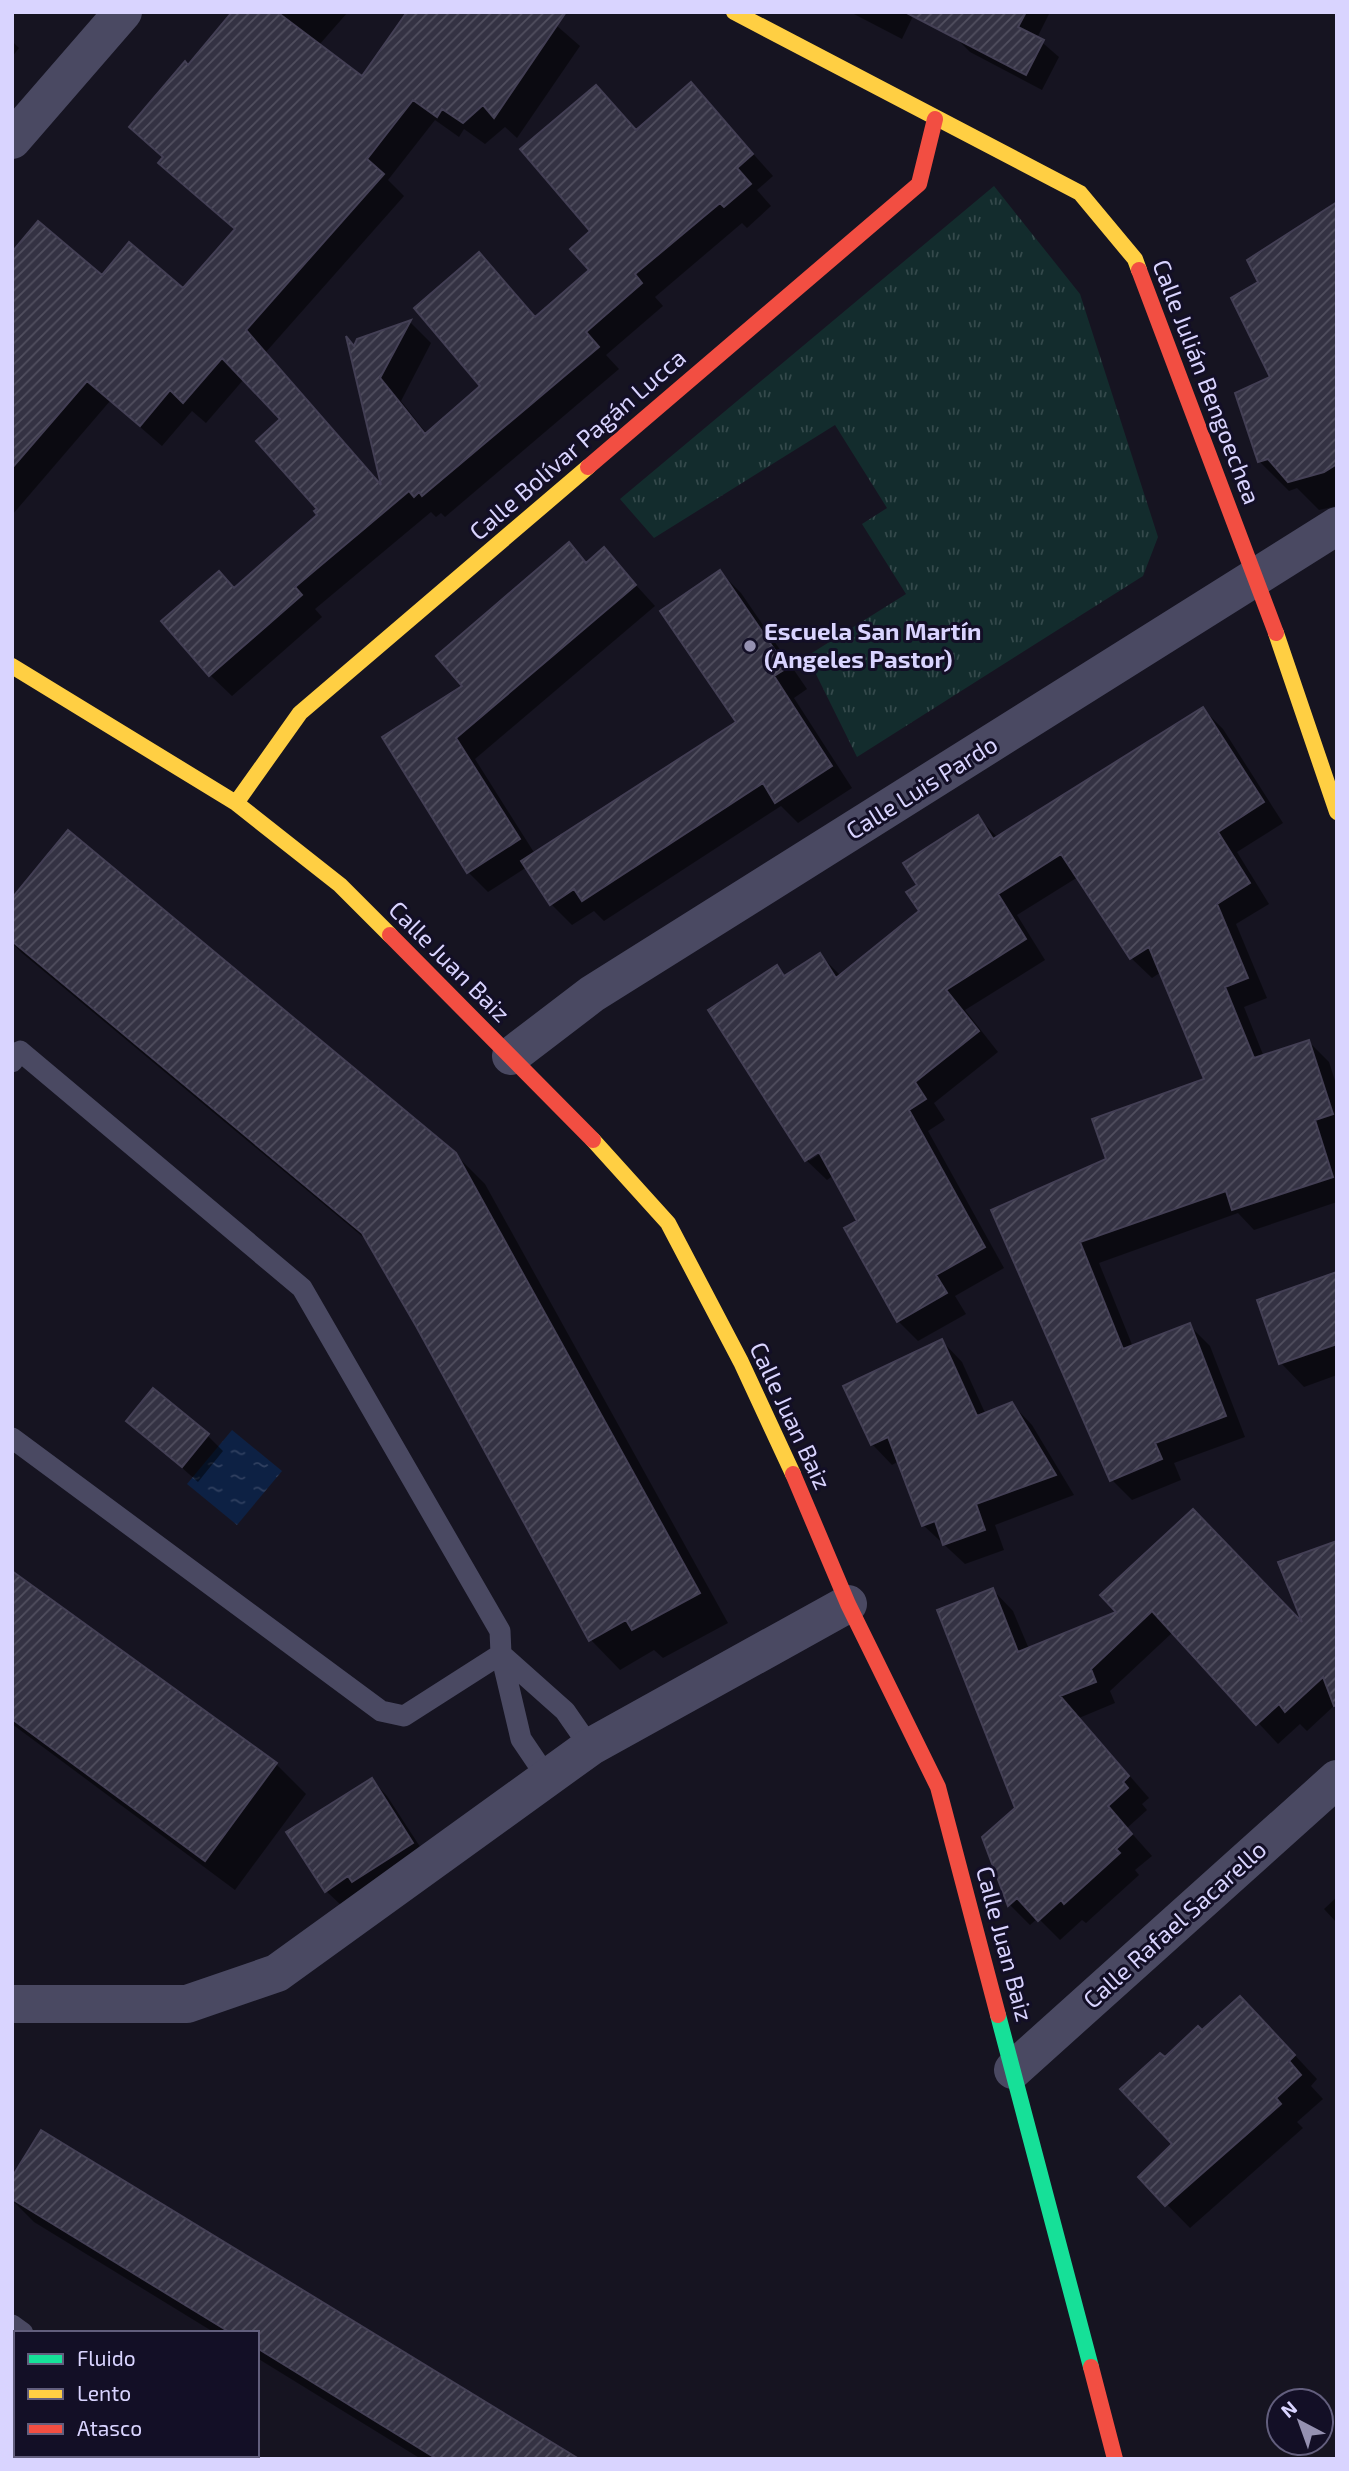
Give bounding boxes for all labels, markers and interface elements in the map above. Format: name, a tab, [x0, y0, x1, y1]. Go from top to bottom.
street label: Calle Julián Bengoechea	[1147, 255, 1267, 508]
street label: Calle Bolívar Pagán Lucca	[463, 342, 691, 546]
place label: Escuela San Martín (Angeles Pastor)	[764, 616, 982, 673]
marker: Escuela San Martín (Angeles Pastor)	[742, 638, 758, 654]
street label: Calle Luis Pardo	[840, 729, 1002, 845]
street label: Calle Juan Baiz	[383, 894, 517, 1028]
street label: Calle Juan Baiz	[745, 1337, 838, 1494]
street label: Calle Rafael Sacarello	[1077, 1834, 1271, 2014]
street label: Calle Juan Baiz	[971, 1863, 1040, 2024]
legend	[14, 2331, 259, 2457]
text: Fluido	[77, 2345, 136, 2370]
text: Lento	[77, 2380, 131, 2405]
north arrow	[1265, 2387, 1335, 2457]
text: N	[1276, 2396, 1301, 2422]
text: Atasco	[77, 2415, 142, 2440]

